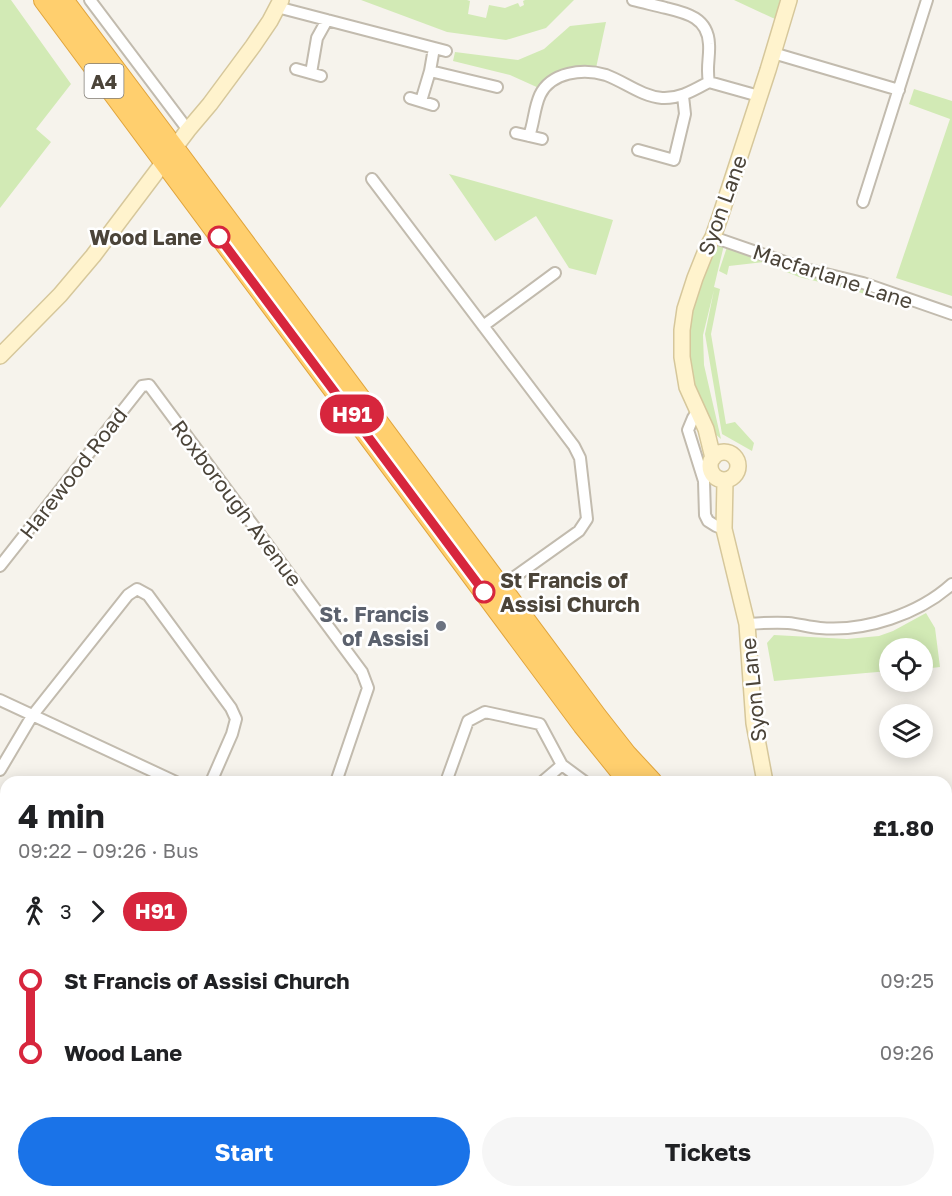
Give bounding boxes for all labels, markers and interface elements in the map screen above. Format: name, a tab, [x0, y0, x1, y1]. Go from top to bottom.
road number: A4	[84, 64, 124, 98]
street label: Syon Lane	[692, 151, 752, 259]
place label: Wood Lane	[89, 224, 202, 250]
marker: Wood Lane	[208, 226, 230, 248]
street label: Macfarlane Lane	[750, 238, 916, 314]
line badge: H91	[318, 394, 386, 434]
text: H91	[332, 401, 372, 427]
street label: Harewood Road	[14, 402, 132, 544]
street label: Roxborough Avenue	[166, 415, 308, 591]
place label: St Francis of Assisi Church	[500, 567, 640, 617]
marker: St Francis of Assisi Church	[473, 581, 495, 603]
place label: St. Francis of Assisi	[319, 601, 429, 651]
marker: St. Francis of Assisi	[434, 619, 448, 633]
street label: Syon Lane	[735, 637, 771, 743]
map controls	[879, 638, 933, 758]
button: locate	[879, 638, 933, 692]
button: layers	[879, 704, 933, 758]
text: 4 min	[18, 796, 105, 835]
text: £1.80	[873, 814, 934, 841]
text: 09:22 – 09:26 · Bus	[18, 838, 199, 862]
icon: walk	[18, 895, 51, 928]
icon: forward	[81, 895, 114, 928]
text: H91	[135, 898, 175, 924]
text: 3	[60, 899, 72, 923]
text: St Francis of Assisi Church	[64, 967, 350, 994]
text: 09:25	[880, 968, 934, 992]
text: Wood Lane	[64, 1039, 182, 1066]
text: 09:26	[880, 1040, 934, 1064]
button: Start	[18, 1117, 470, 1186]
button: Tickets	[482, 1117, 934, 1186]

